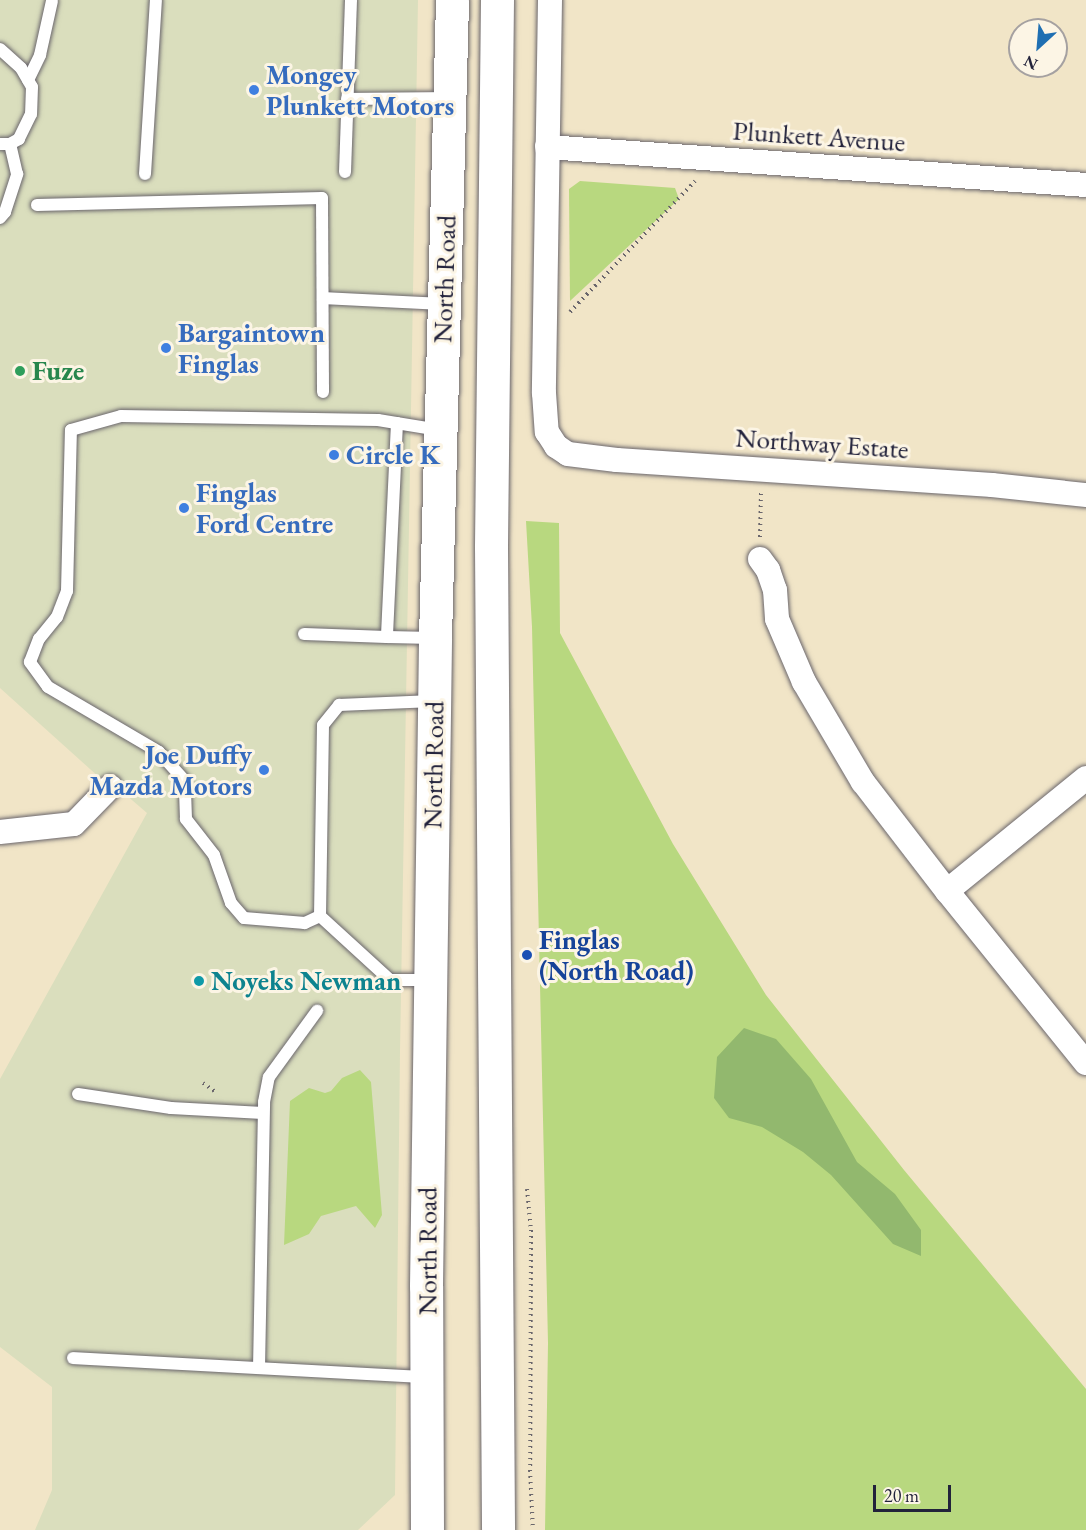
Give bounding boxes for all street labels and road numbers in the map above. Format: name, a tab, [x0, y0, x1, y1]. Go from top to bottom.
street label: Plunkett Avenue	[732, 114, 906, 158]
street label: North Road	[426, 214, 462, 344]
street label: Northway Estate	[734, 421, 910, 465]
street label: North Road	[416, 701, 450, 829]
street label: North Road	[411, 1187, 443, 1315]

